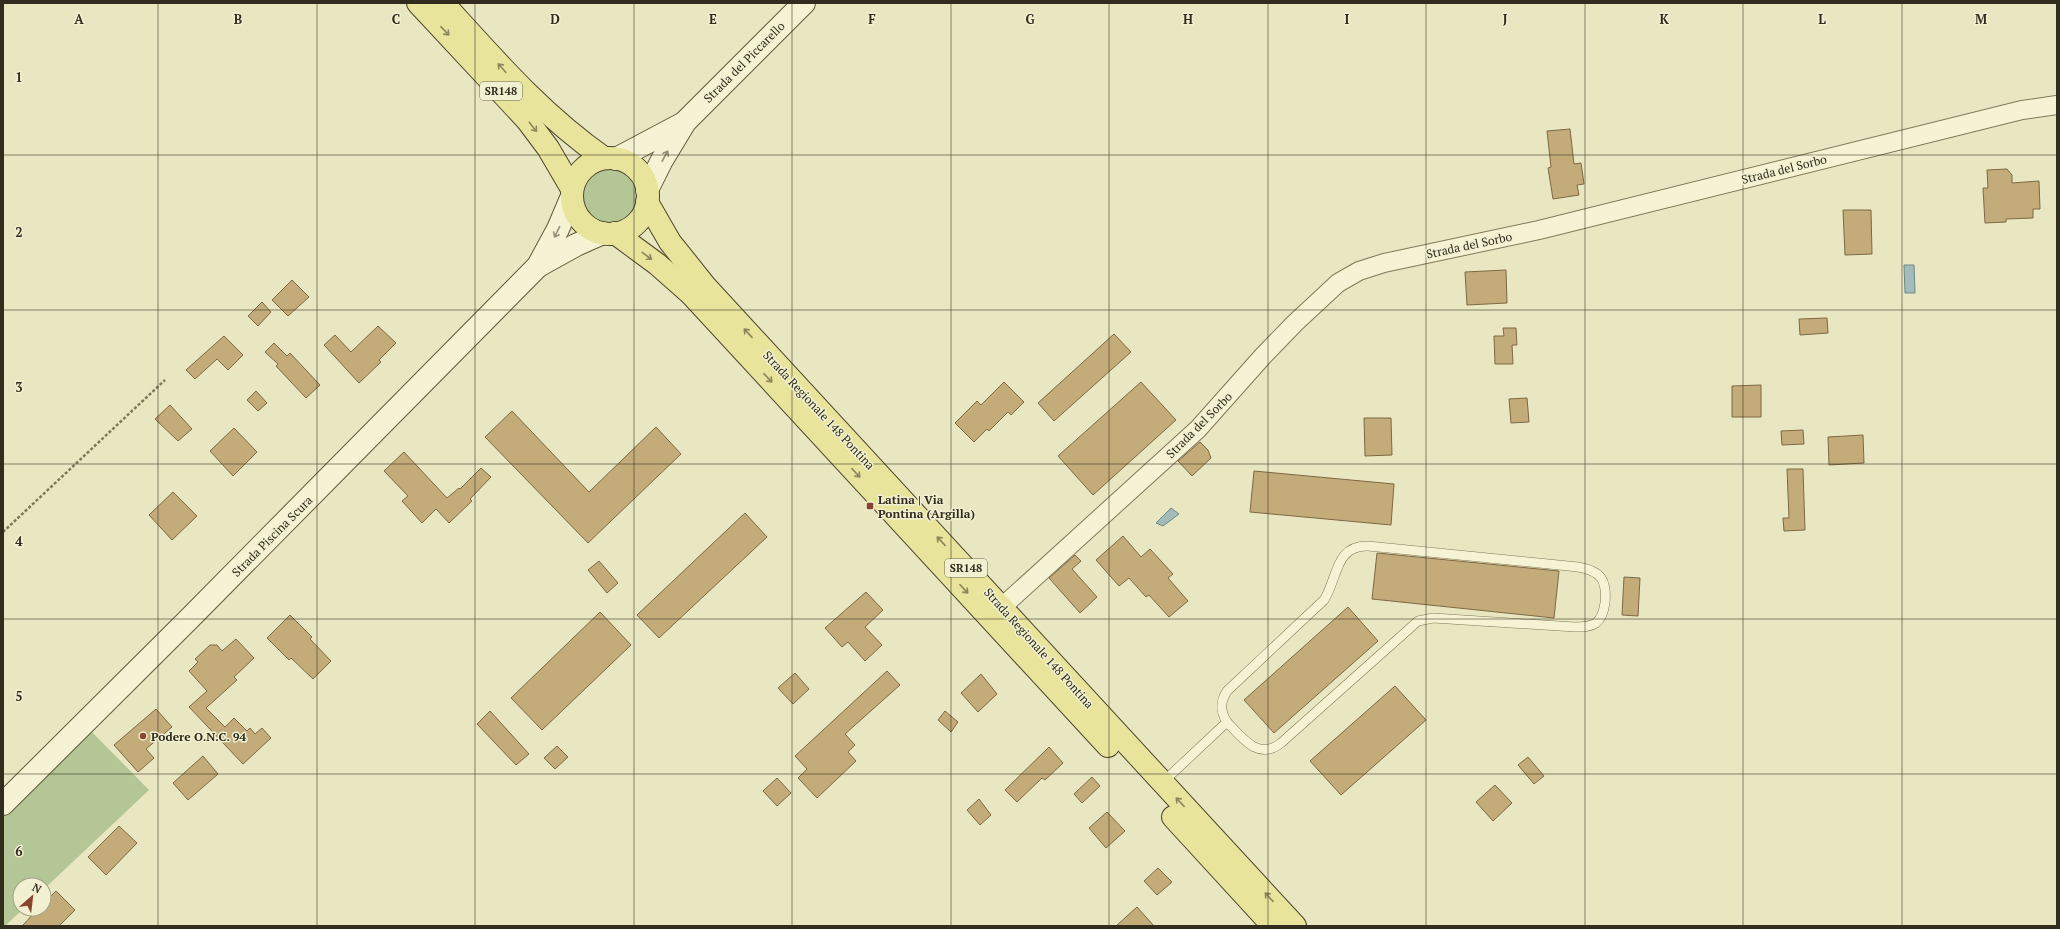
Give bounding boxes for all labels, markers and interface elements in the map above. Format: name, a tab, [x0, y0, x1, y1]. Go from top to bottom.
text: A	[74, 10, 84, 28]
text: B	[234, 10, 242, 28]
text: C	[392, 10, 400, 28]
text: D	[550, 10, 560, 28]
text: E	[709, 10, 717, 28]
text: F	[868, 10, 876, 28]
text: G	[1025, 10, 1035, 28]
text: H	[1183, 10, 1193, 28]
text: I	[1345, 10, 1350, 28]
text: J	[1503, 10, 1508, 28]
text: K	[1659, 10, 1669, 28]
text: L	[1818, 10, 1826, 28]
text: M	[1975, 10, 1987, 28]
street label: Strada del Piccarello	[700, 18, 788, 106]
one-way arrow	[440, 26, 450, 36]
one-way arrow	[497, 63, 507, 73]
text: 1	[15, 68, 23, 86]
road number: SR148	[480, 82, 522, 100]
one-way arrow	[528, 122, 537, 133]
one-way arrow	[661, 150, 669, 162]
street label: Strada del Sorbo	[1740, 151, 1829, 187]
text: 2	[15, 223, 23, 241]
one-way arrow	[553, 225, 560, 237]
street label: Strada del Sorbo	[1425, 229, 1514, 261]
one-way arrow	[641, 252, 652, 260]
one-way arrow	[743, 328, 752, 338]
street label: Strada Regionale 148 Pontina	[760, 348, 878, 472]
one-way arrow	[763, 373, 773, 383]
text: 3	[15, 378, 23, 396]
street label: Strada del Sorbo	[1163, 389, 1235, 461]
one-way arrow	[852, 468, 861, 478]
street label: Strada Piscina Scura	[228, 492, 316, 580]
place label: Latina | Via Pontina (Argilla)	[878, 492, 975, 521]
marker: Latina | Via Pontina (Argilla)	[865, 501, 875, 511]
text: 4	[15, 532, 23, 550]
one-way arrow	[936, 536, 946, 546]
road number: SR148	[945, 559, 987, 577]
one-way arrow	[959, 584, 969, 594]
street label: Strada Regionale 148 Pontina	[981, 585, 1097, 711]
text: 5	[15, 687, 23, 705]
place label: Podere O.N.C. 94	[151, 729, 247, 744]
marker: Podere O.N.C. 94	[138, 731, 148, 741]
one-way arrow	[1175, 797, 1185, 807]
text: 6	[15, 842, 23, 860]
north arrow	[12, 877, 52, 917]
text: N	[30, 880, 44, 897]
one-way arrow	[1264, 892, 1273, 903]

